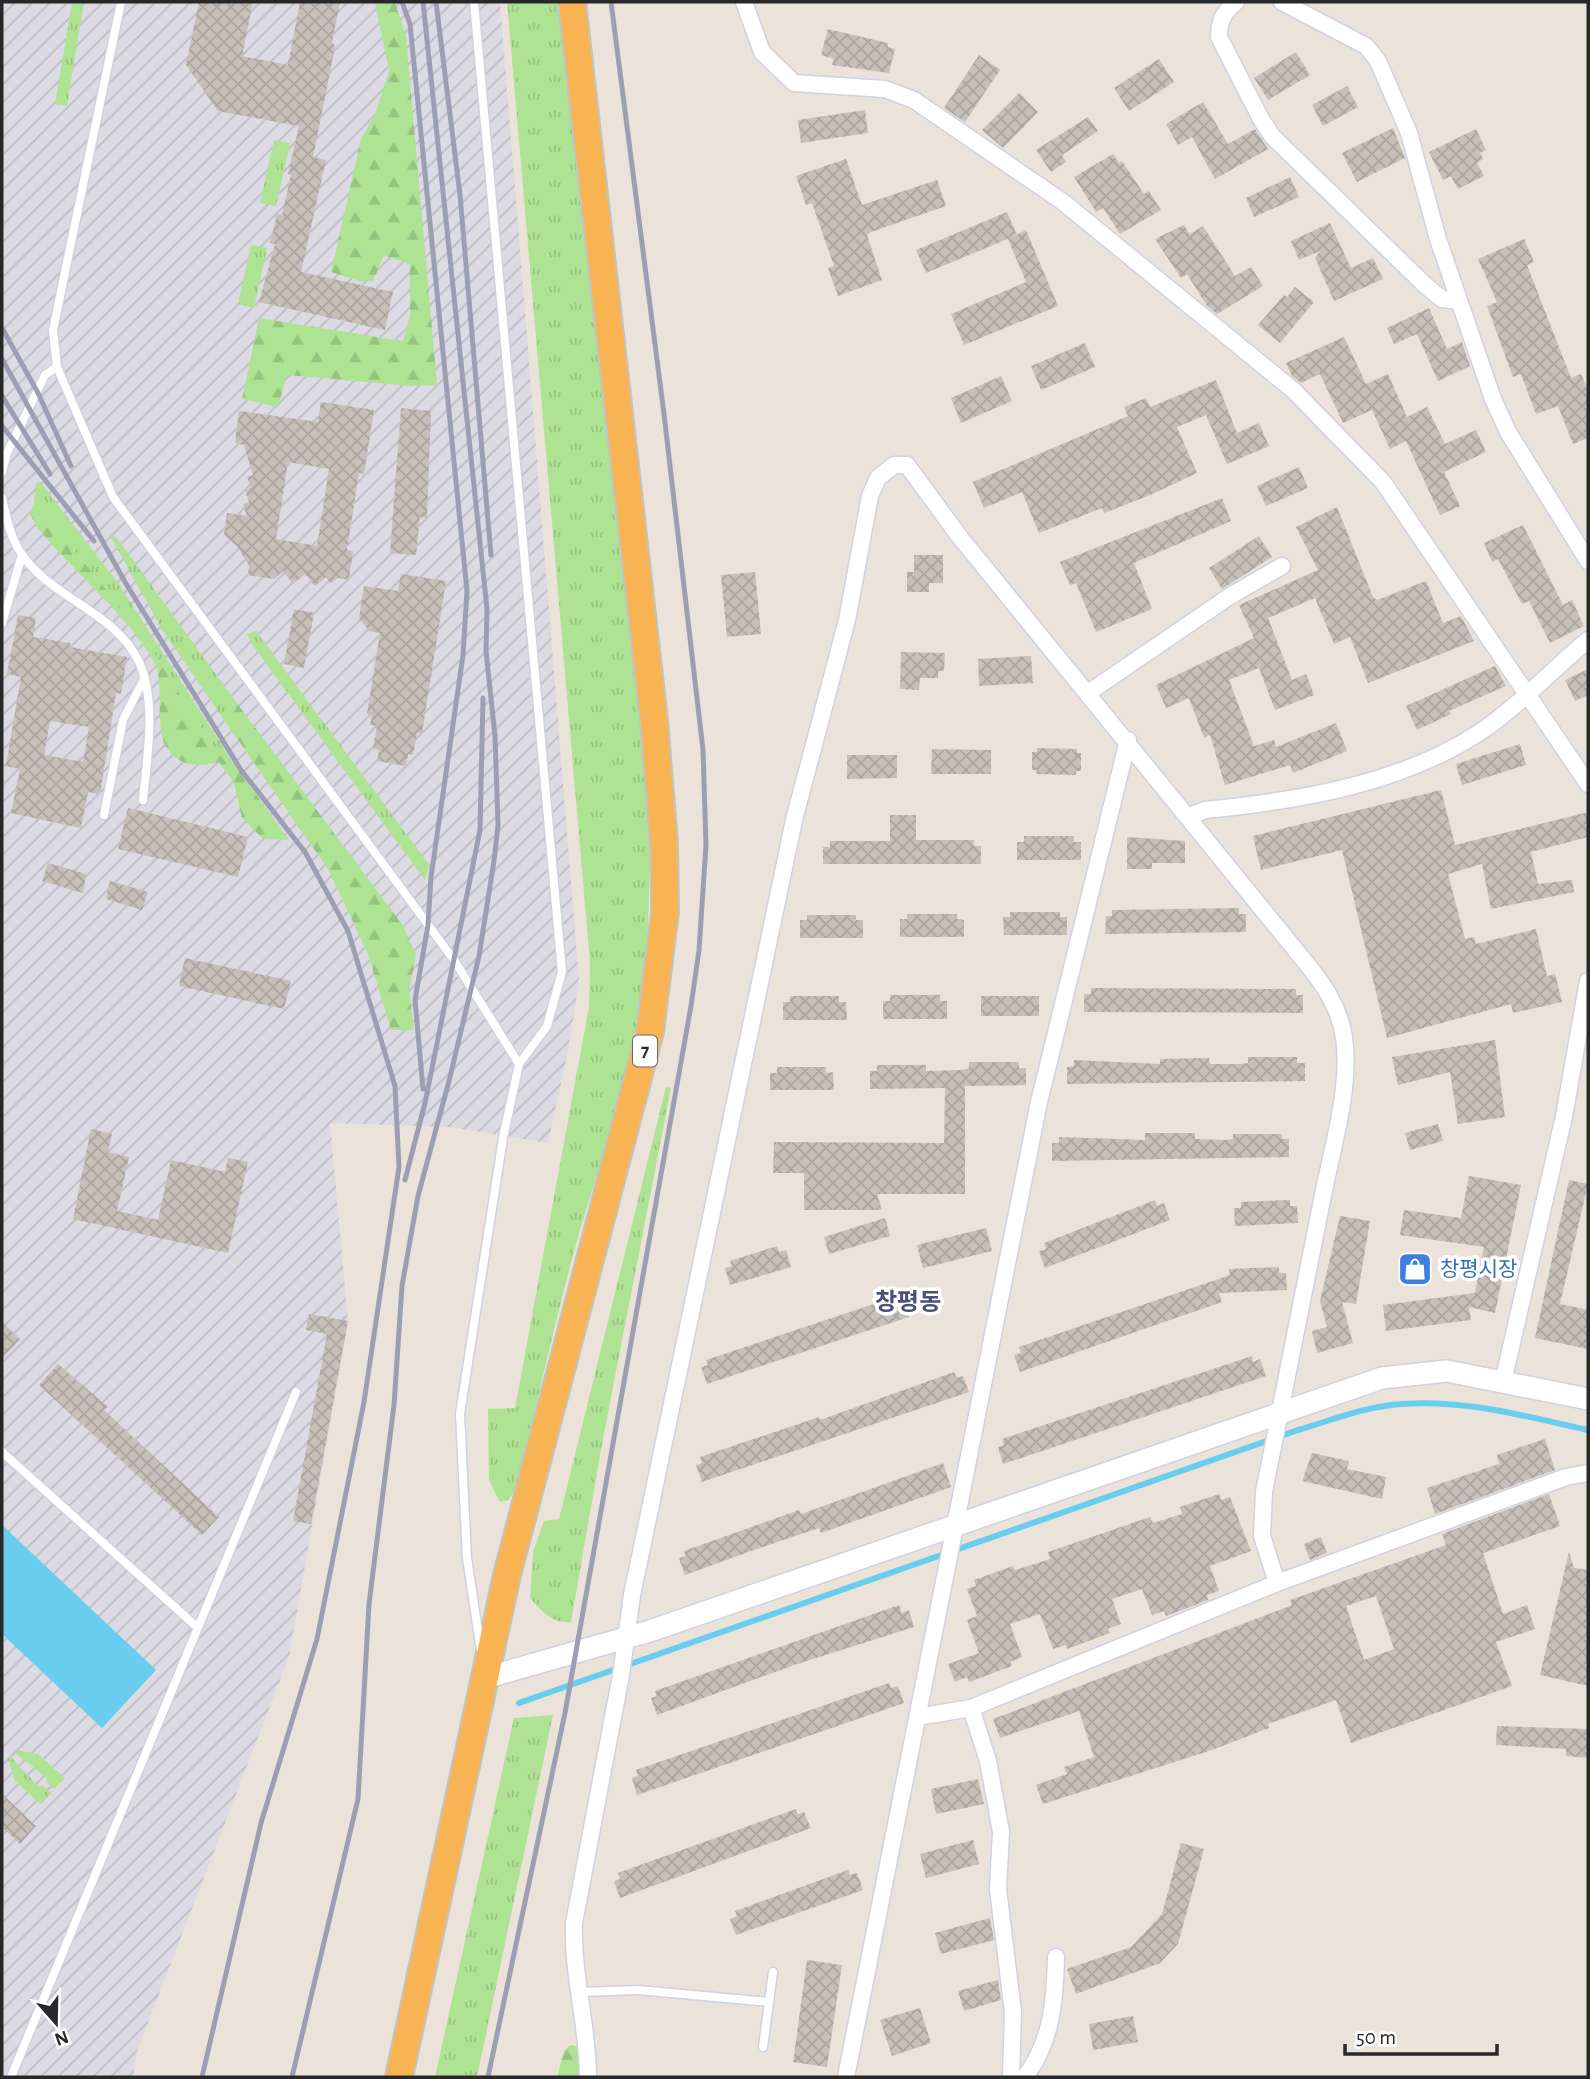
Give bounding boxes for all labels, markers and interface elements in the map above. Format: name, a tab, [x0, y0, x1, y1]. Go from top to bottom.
road number: 7	[633, 1036, 657, 1066]
shop icon: 창평시장	[1396, 1250, 1434, 1288]
place label: 창평시장	[1440, 1258, 1517, 1280]
district label: 창평동	[875, 1289, 941, 1315]
north arrow	[21, 1988, 91, 2058]
scale bar	[1345, 2012, 1497, 2056]
text: N	[52, 2026, 71, 2049]
text: 50 m	[1356, 2027, 1396, 2048]

